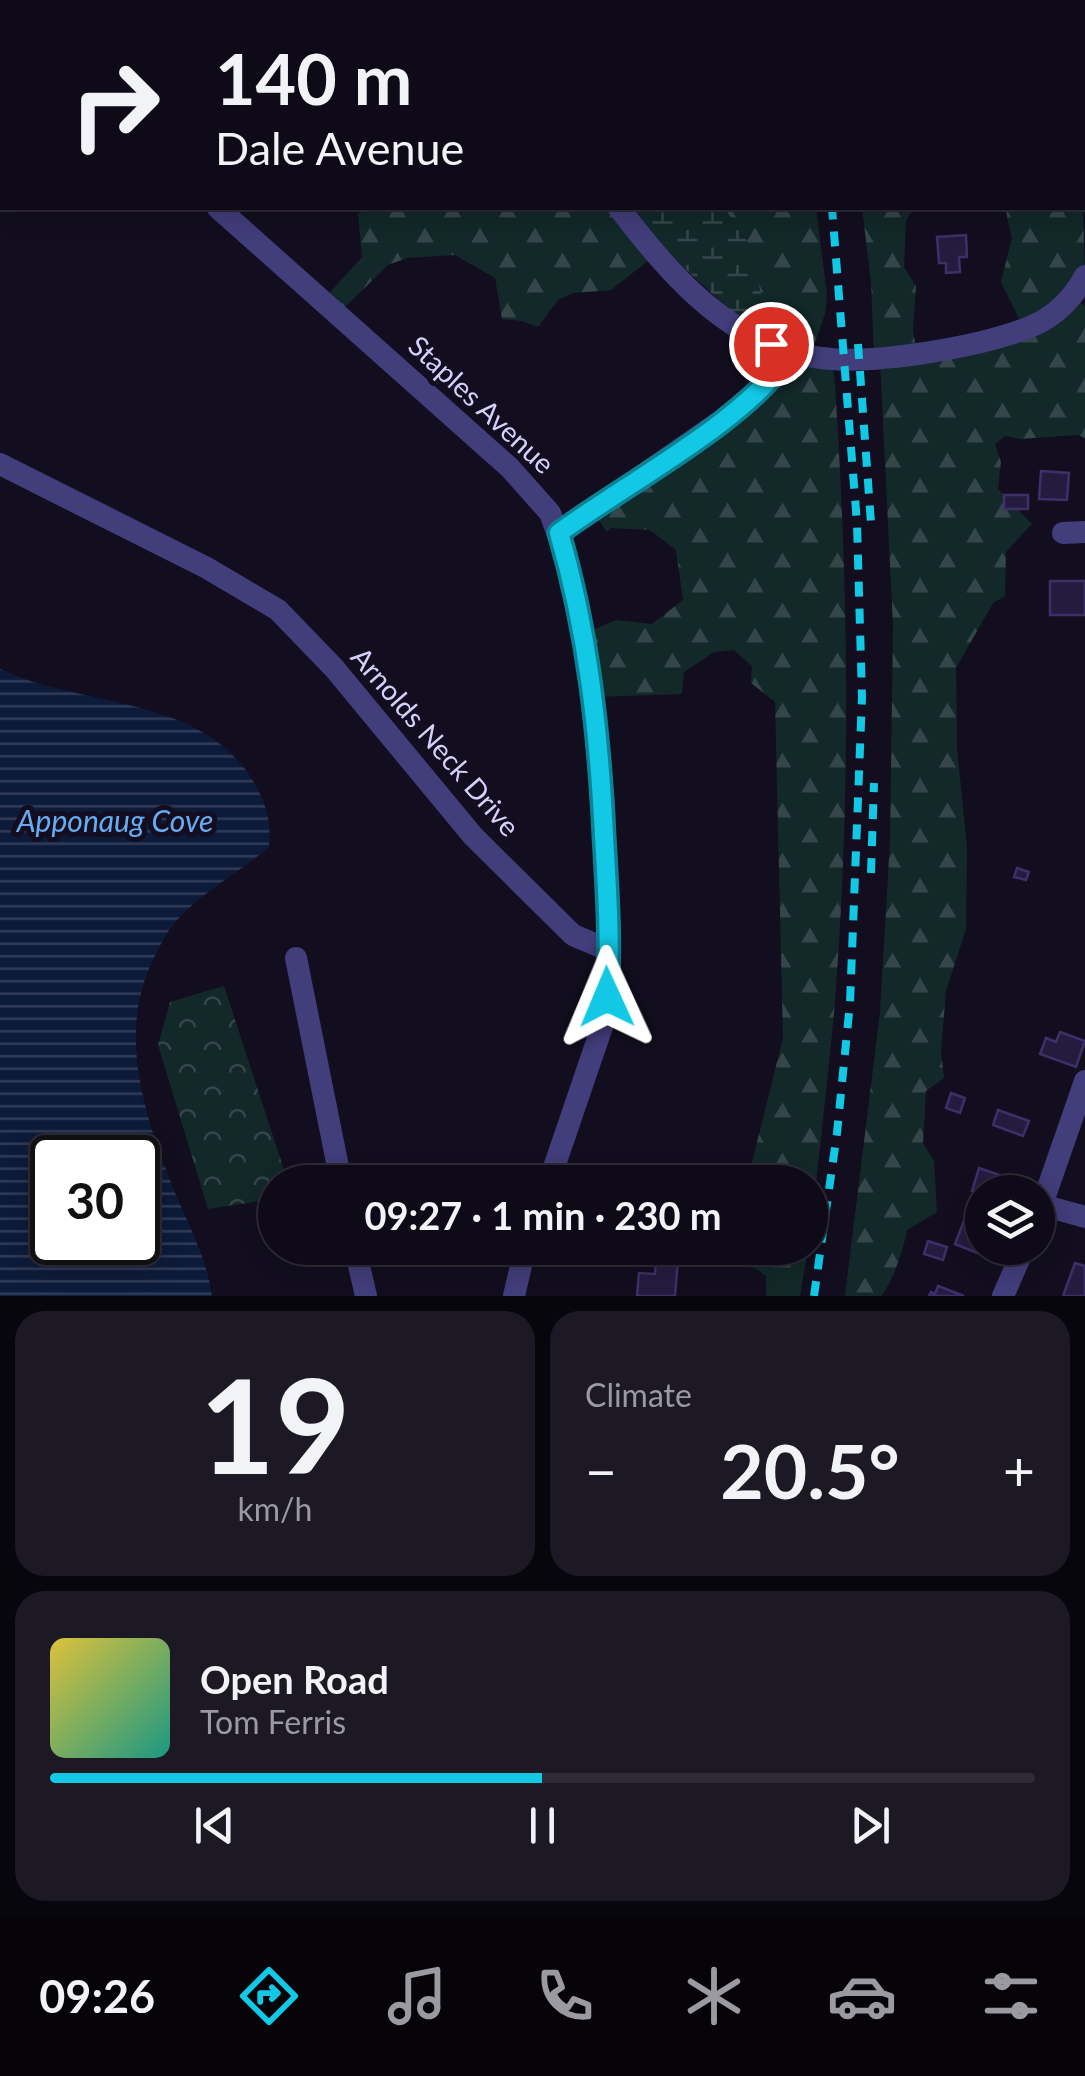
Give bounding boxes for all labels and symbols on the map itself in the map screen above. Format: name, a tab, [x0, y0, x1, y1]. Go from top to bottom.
pin	[729, 302, 814, 387]
street label: Staples Avenue	[402, 328, 562, 480]
street label: Arnolds Neck Drive	[345, 640, 527, 842]
water label: Apponaug Cove	[16, 802, 213, 838]
position arrow	[555, 945, 659, 1049]
speed limit sign: 30	[30, 1135, 160, 1265]

